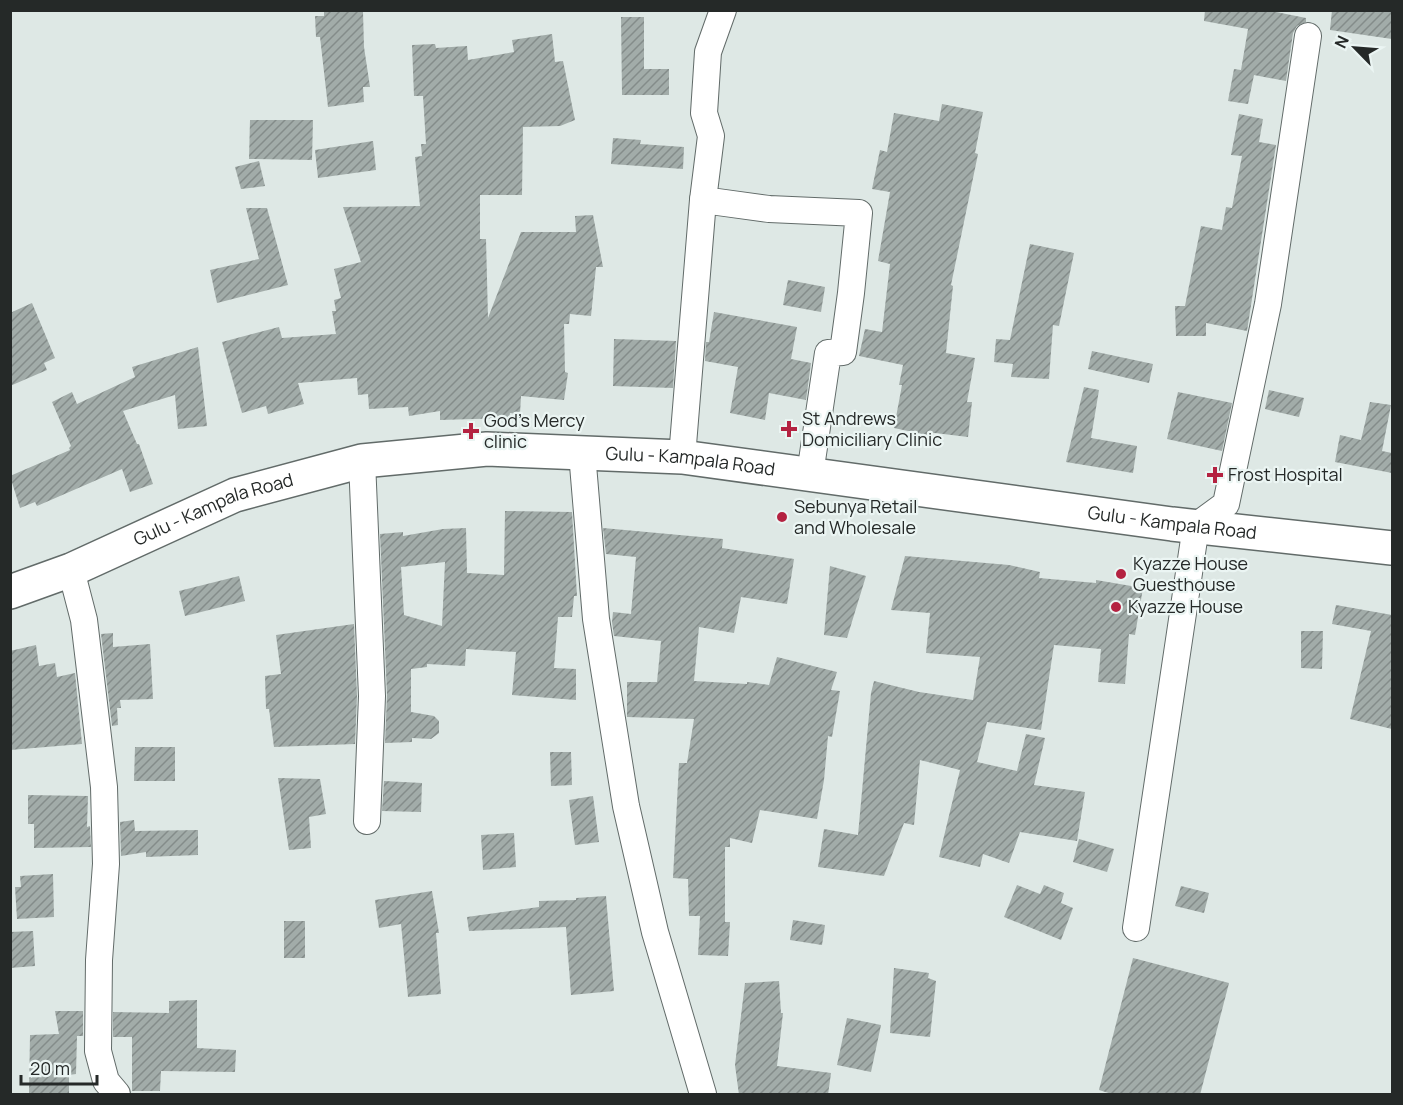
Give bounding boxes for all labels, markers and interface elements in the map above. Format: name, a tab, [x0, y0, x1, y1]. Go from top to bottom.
north arrow	[1325, 18, 1385, 78]
text: N	[1329, 32, 1354, 52]
place label: St Andrews Domiciliary Clinic	[802, 406, 942, 451]
place label: God's Mercy clinic	[484, 408, 585, 453]
marker: St Andrews Domiciliary Clinic	[780, 420, 798, 438]
marker: God's Mercy clinic	[462, 422, 480, 440]
street label: Gulu - Kampala Road	[605, 441, 777, 481]
place label: Frost Hospital	[1228, 462, 1343, 486]
marker: Frost Hospital	[1206, 466, 1224, 484]
street label: Gulu - Kampala Road	[129, 467, 296, 551]
place label: Sebunya Retail and Wholesale	[794, 494, 918, 539]
street label: Gulu - Kampala Road	[1086, 500, 1258, 544]
marker: Sebunya Retail and Wholesale	[775, 510, 789, 524]
place label: Kyazze House Guesthouse	[1133, 551, 1248, 596]
marker: Kyazze House Guesthouse	[1114, 567, 1128, 581]
place label: Kyazze House	[1128, 594, 1243, 618]
marker: Kyazze House	[1109, 600, 1123, 614]
scale bar	[21, 1048, 98, 1086]
text: 20 m	[30, 1056, 70, 1080]

